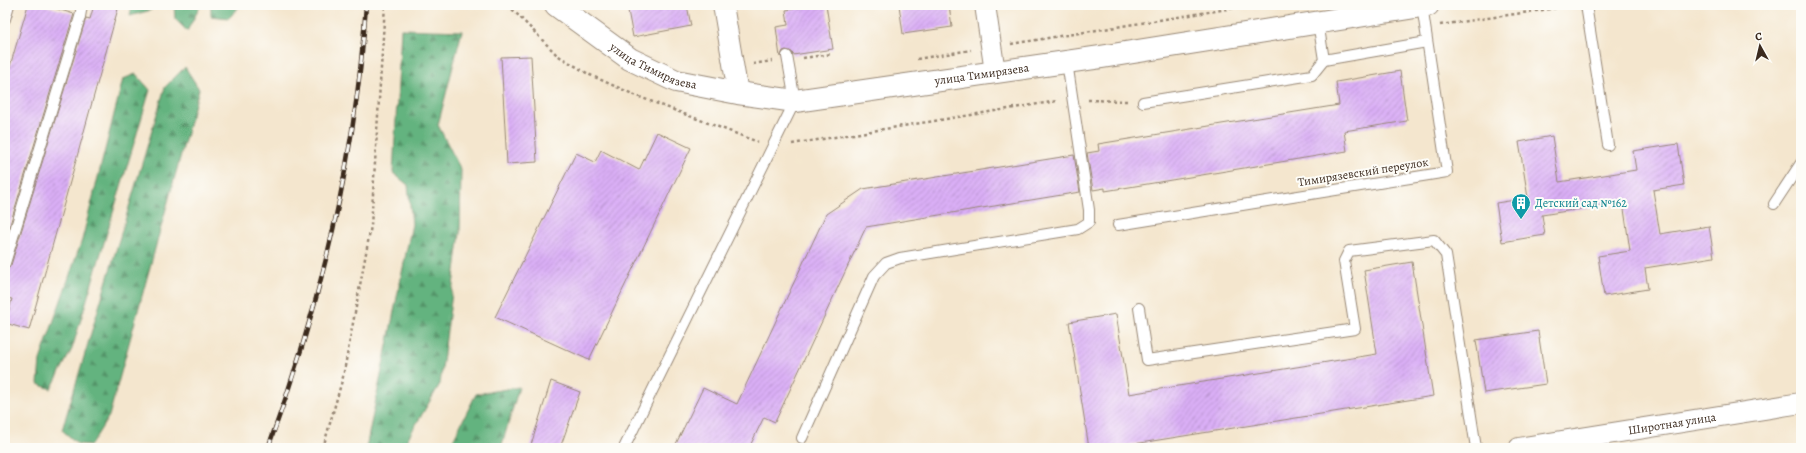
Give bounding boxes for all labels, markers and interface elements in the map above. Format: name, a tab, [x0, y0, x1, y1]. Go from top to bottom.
north arrow	[1740, 26, 1780, 66]
text: С	[1754, 29, 1763, 44]
street label: улица Тимирязева	[606, 38, 699, 93]
street label: улица Тимирязева	[933, 59, 1030, 89]
street label: Тимирязевский переулок	[1296, 154, 1430, 190]
building icon: Детский сад №162	[1510, 192, 1532, 220]
place label: Детский сад №162	[1535, 195, 1627, 211]
street label: Широтная улица	[1627, 409, 1718, 438]

